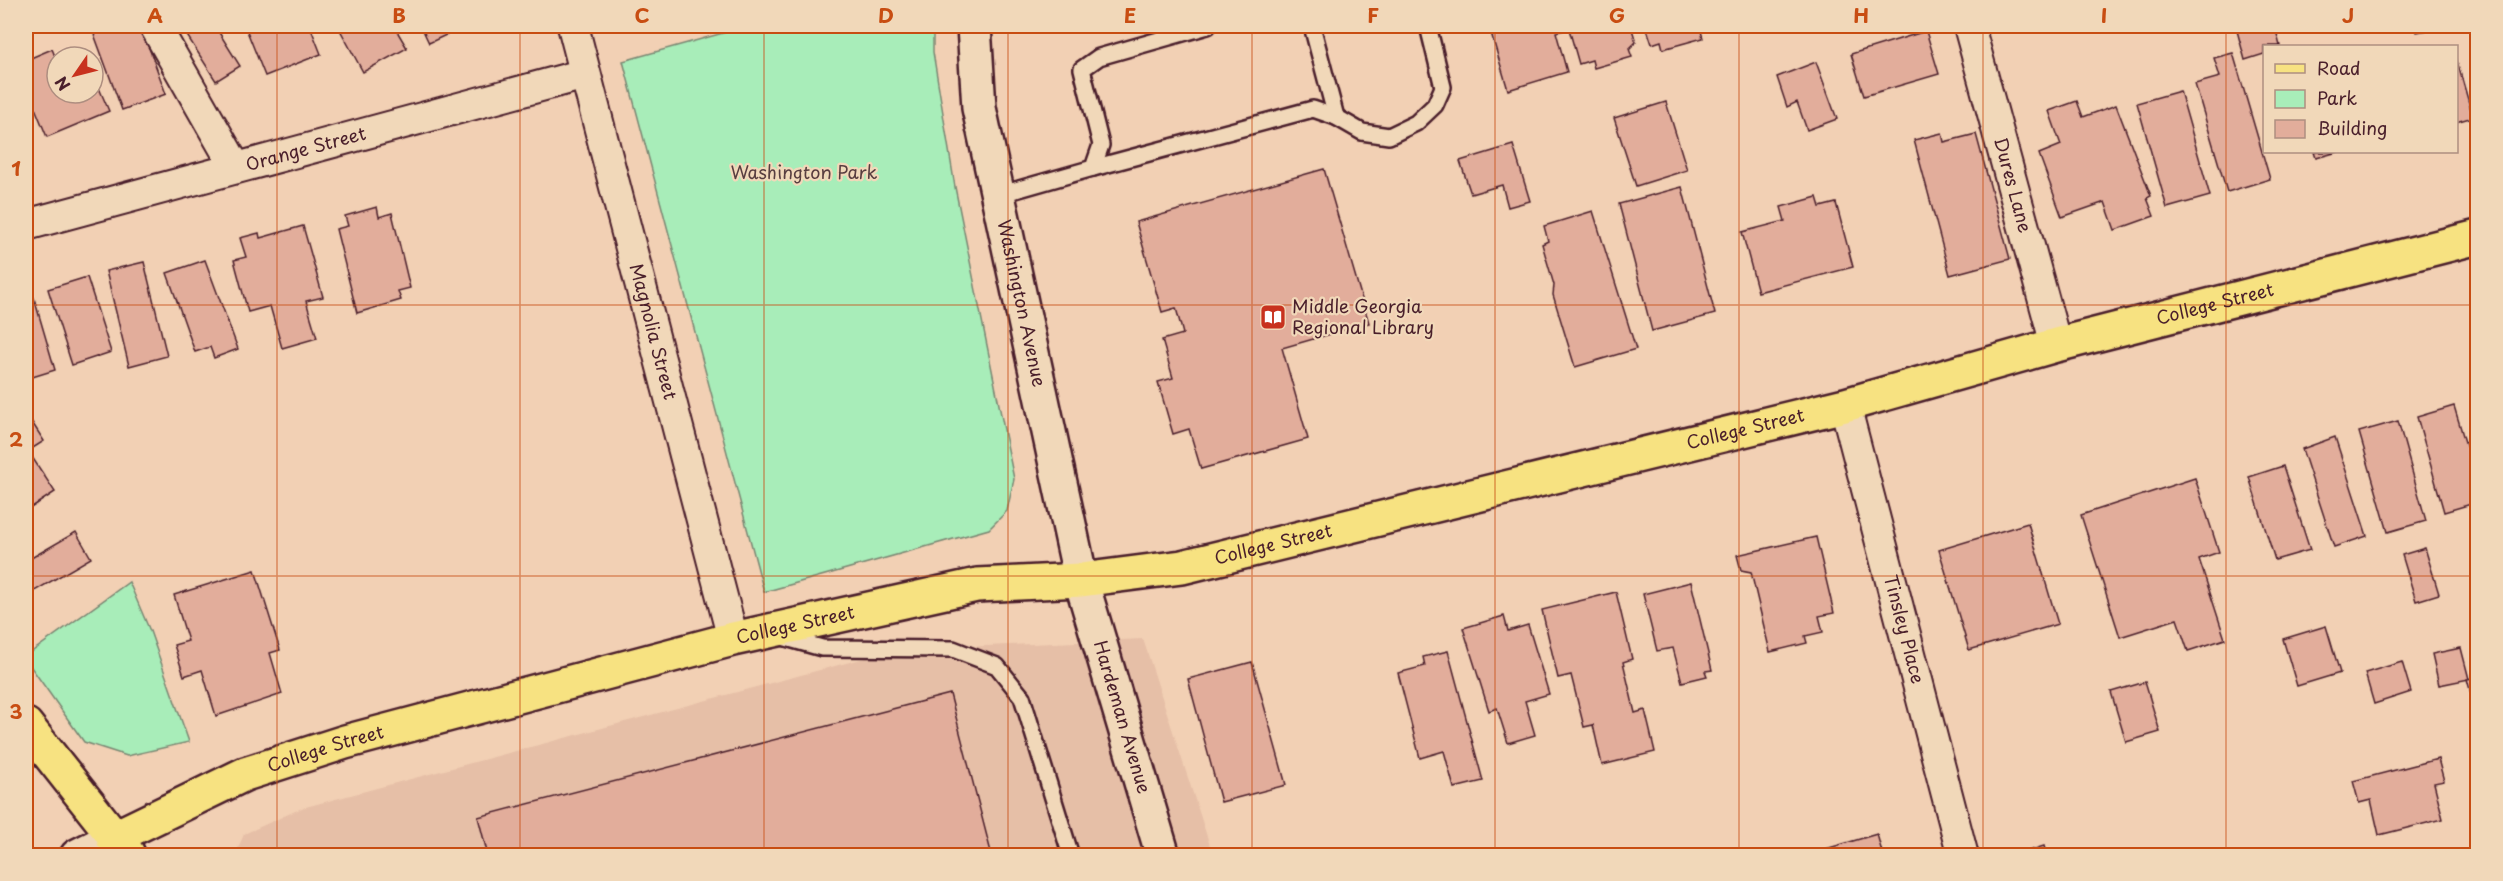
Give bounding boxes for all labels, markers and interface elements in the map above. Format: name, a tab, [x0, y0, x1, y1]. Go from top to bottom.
text: A	[147, 0, 163, 30]
text: B	[392, 0, 406, 30]
text: C	[634, 0, 650, 30]
text: D	[878, 0, 894, 30]
text: E	[1124, 0, 1136, 30]
text: F	[1367, 0, 1379, 30]
text: G	[1609, 0, 1625, 30]
text: H	[1853, 0, 1869, 30]
text: I	[2101, 0, 2107, 30]
text: J	[2342, 0, 2354, 30]
north arrow	[45, 45, 105, 105]
legend	[2263, 45, 2458, 153]
text: Road	[2317, 54, 2361, 81]
text: N	[48, 72, 75, 96]
text: Park	[2317, 84, 2357, 111]
text: Building	[2317, 114, 2387, 141]
street label: Orange Street	[242, 119, 369, 177]
street label: Dures Lane	[1988, 134, 2040, 236]
text: 1	[11, 153, 21, 183]
park label: Washington Park	[730, 158, 878, 185]
street label: Washington Avenue	[991, 217, 1054, 389]
street label: Magnolia Street	[624, 260, 685, 402]
street label: College Street	[2153, 275, 2276, 331]
place label: Middle Georgia Regional Library	[1292, 292, 1434, 340]
library icon: Middle Georgia Regional Library	[1258, 302, 1288, 332]
street label: College Street	[1683, 400, 1807, 455]
text: 2	[9, 424, 23, 454]
street label: College Street	[1211, 516, 1335, 571]
street label: Tinsley Place	[1878, 572, 1932, 686]
street label: College Street	[733, 598, 857, 650]
street label: Hardeman Avenue	[1088, 637, 1159, 797]
text: 3	[9, 696, 23, 726]
street label: College Street	[263, 717, 386, 778]

